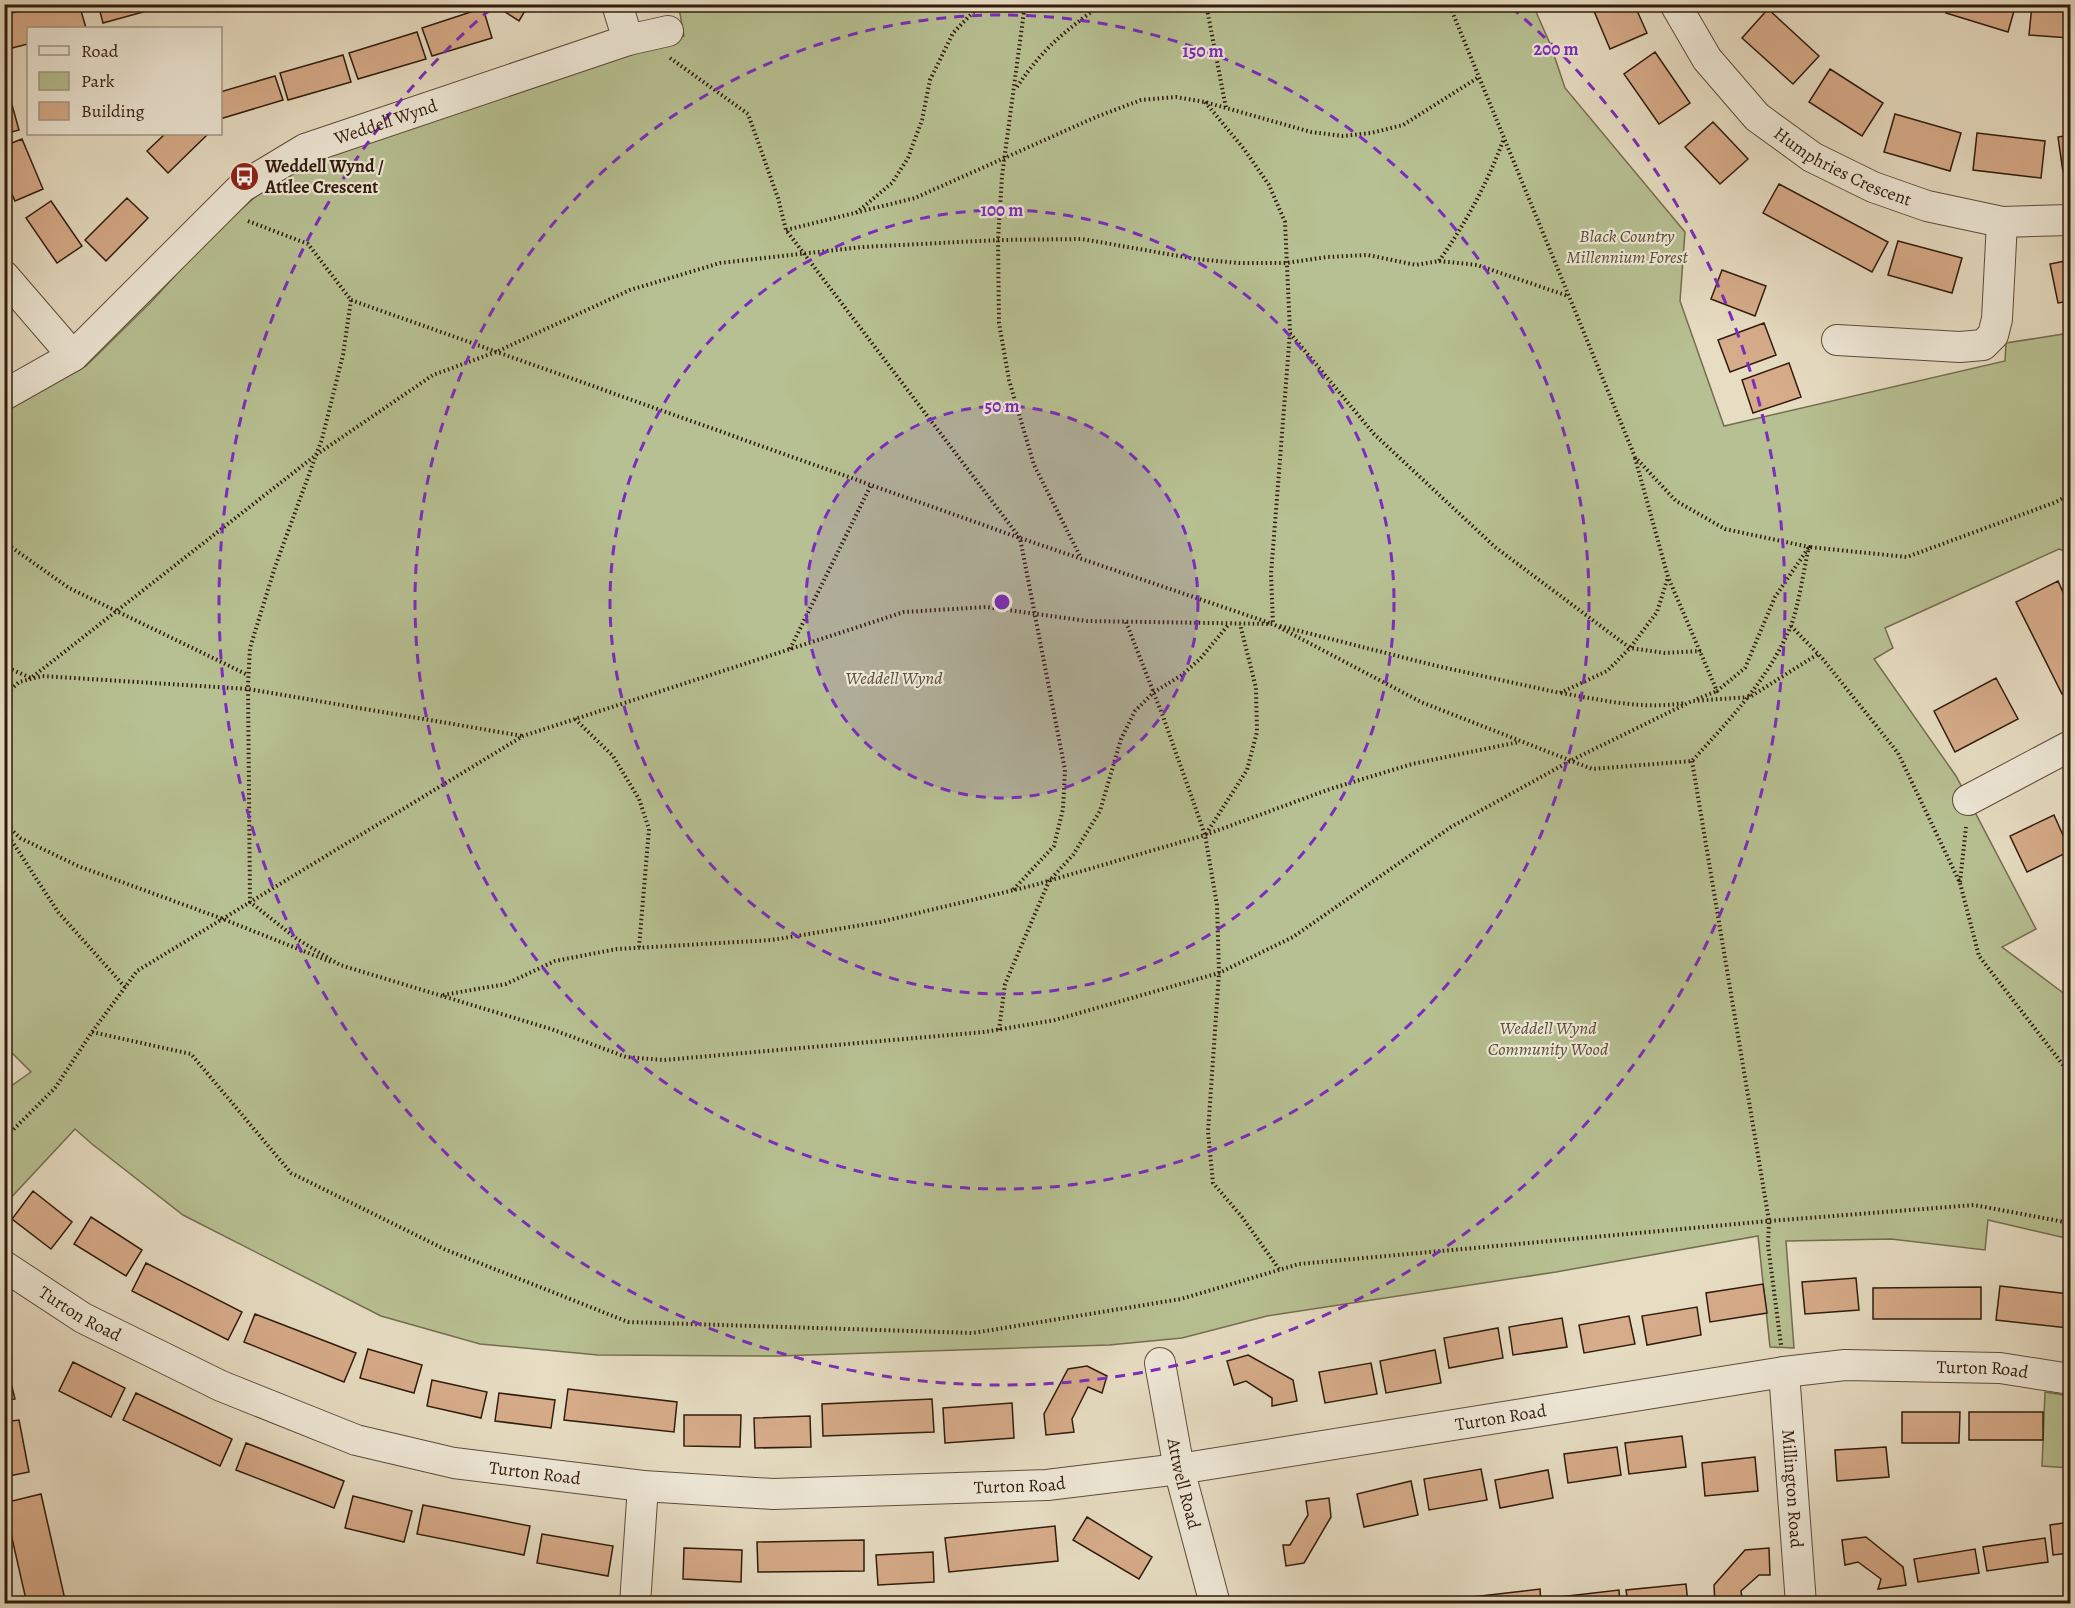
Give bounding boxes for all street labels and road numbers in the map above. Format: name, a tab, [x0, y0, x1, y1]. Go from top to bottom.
street label: Weddell Wynd	[330, 93, 441, 151]
street label: Humphries Crescent	[1769, 121, 1915, 212]
street label: Turton Road	[34, 1280, 126, 1347]
street label: Turton Road	[1936, 1355, 2030, 1384]
street label: Turton Road	[1453, 1398, 1548, 1437]
street label: Millington Road	[1776, 1429, 1809, 1549]
street label: Attwell Road	[1162, 1435, 1207, 1532]
street label: Turton Road	[488, 1455, 582, 1490]
street label: Turton Road	[973, 1471, 1067, 1499]

